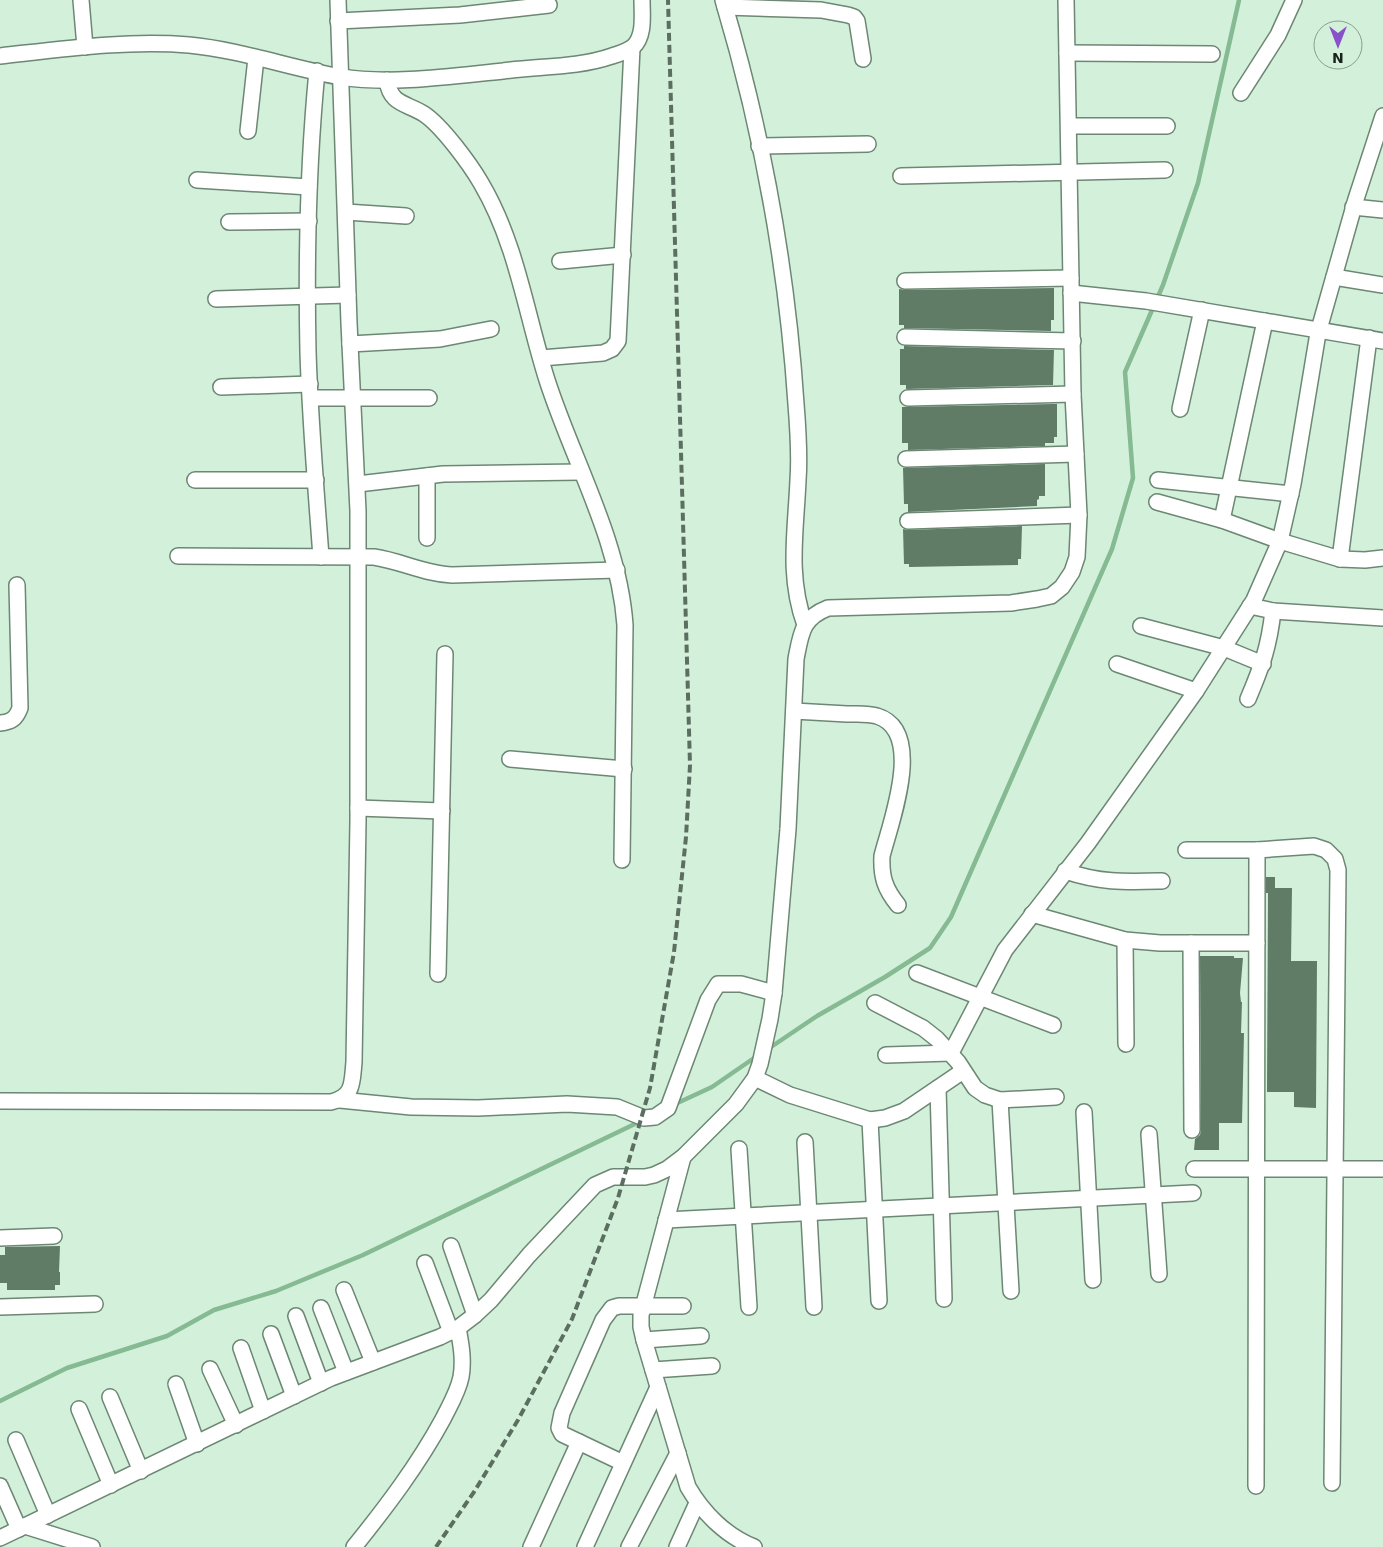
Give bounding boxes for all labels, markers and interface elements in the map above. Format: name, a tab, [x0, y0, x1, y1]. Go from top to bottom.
north arrow	[1313, 20, 1363, 70]
text: N	[1332, 50, 1344, 66]

